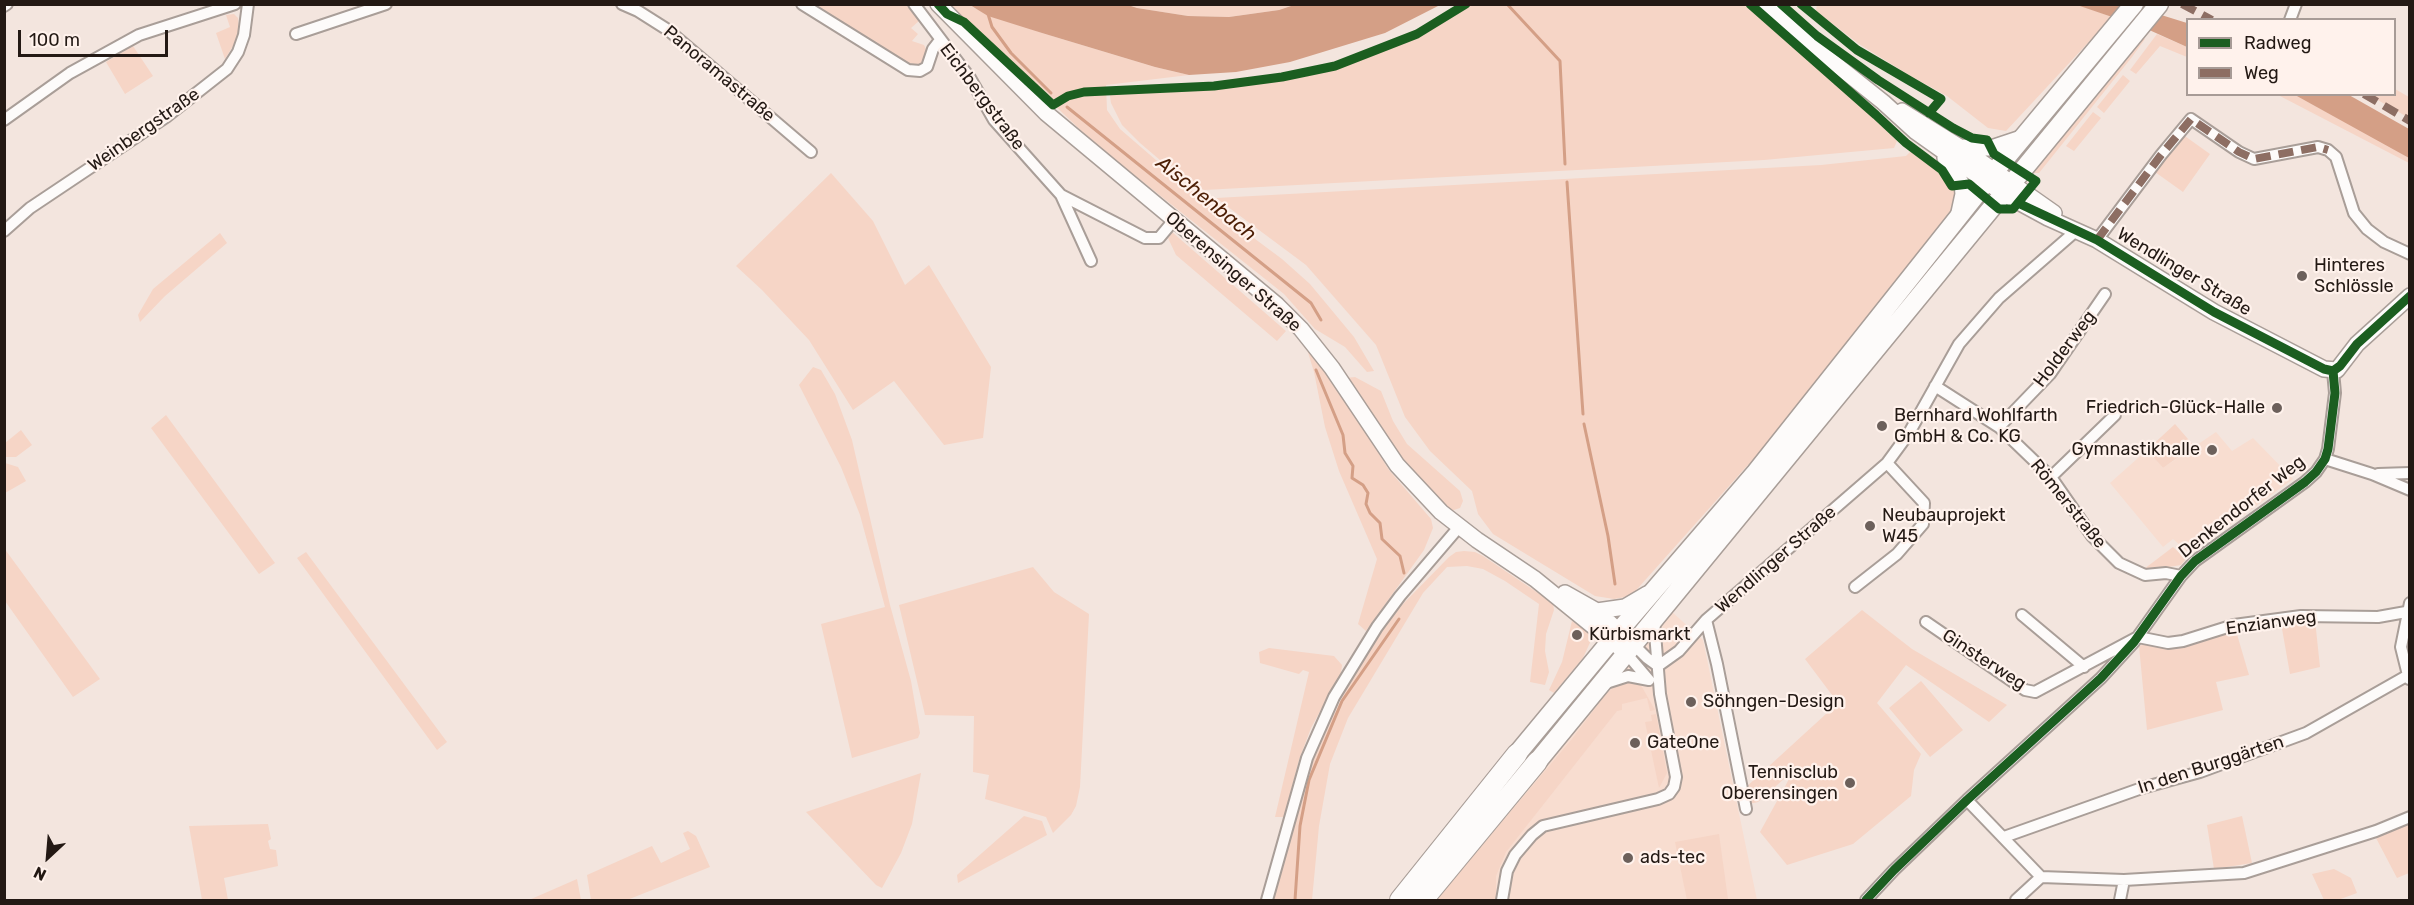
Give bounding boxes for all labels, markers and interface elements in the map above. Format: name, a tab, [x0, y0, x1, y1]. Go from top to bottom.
scale bar	[21, 18, 171, 56]
legend	[2186, 18, 2396, 96]
street label: Panoramastraße	[659, 21, 779, 127]
text: 100 m	[29, 29, 80, 51]
text: Radweg	[2244, 32, 2311, 54]
street label: Eichbergstraße	[935, 39, 1029, 155]
text: Weg	[2244, 62, 2279, 84]
street label: Weinbergstraße	[84, 84, 204, 176]
water label: Aischenbach	[1151, 151, 1261, 247]
street label: Oberensinger Straße	[1161, 207, 1305, 337]
street label: Wendlinger Straße	[2113, 223, 2255, 321]
place label: Hinteres Schlössle	[2314, 255, 2394, 298]
marker: Hinteres Schlössle	[2295, 269, 2309, 283]
street label: Holderweg	[2029, 306, 2101, 392]
place label: Friedrich-Glück-Halle	[2086, 397, 2265, 419]
marker: Friedrich-Glück-Halle	[2270, 401, 2284, 415]
place label: Bernhard Wohlfarth GmbH & Co. KG	[1894, 405, 2058, 448]
marker: Bernhard Wohlfarth GmbH & Co. KG	[1875, 419, 1889, 433]
place label: Gymnastikhalle	[2071, 439, 2200, 461]
marker: Gymnastikhalle	[2205, 443, 2219, 457]
street label: Denkendorfer Weg	[2175, 451, 2309, 563]
street label: Römerstraße	[2025, 455, 2111, 553]
street label: Wendlinger Straße	[1711, 502, 1841, 618]
place label: Neubauprojekt W45	[1882, 505, 2006, 548]
marker: Neubauprojekt W45	[1863, 519, 1877, 533]
street label: Enzianweg	[2224, 606, 2318, 640]
place label: Kürbismarkt	[1589, 624, 1690, 646]
street label: Ginsterweg	[1938, 625, 2030, 695]
marker: Kürbismarkt	[1570, 628, 1584, 642]
place label: Söhngen-Design	[1703, 691, 1844, 713]
marker: Söhngen-Design	[1684, 695, 1698, 709]
street label: In den Burggärten	[2135, 731, 2287, 799]
place label: GateOne	[1647, 732, 1719, 754]
marker: GateOne	[1628, 736, 1642, 750]
place label: Tennisclub Oberensingen	[1721, 762, 1838, 804]
marker: Tennisclub Oberensingen	[1843, 776, 1857, 790]
north arrow	[18, 827, 78, 887]
place label: ads-tec	[1640, 847, 1705, 869]
marker: ads-tec	[1621, 851, 1635, 865]
text: N	[31, 863, 49, 885]

